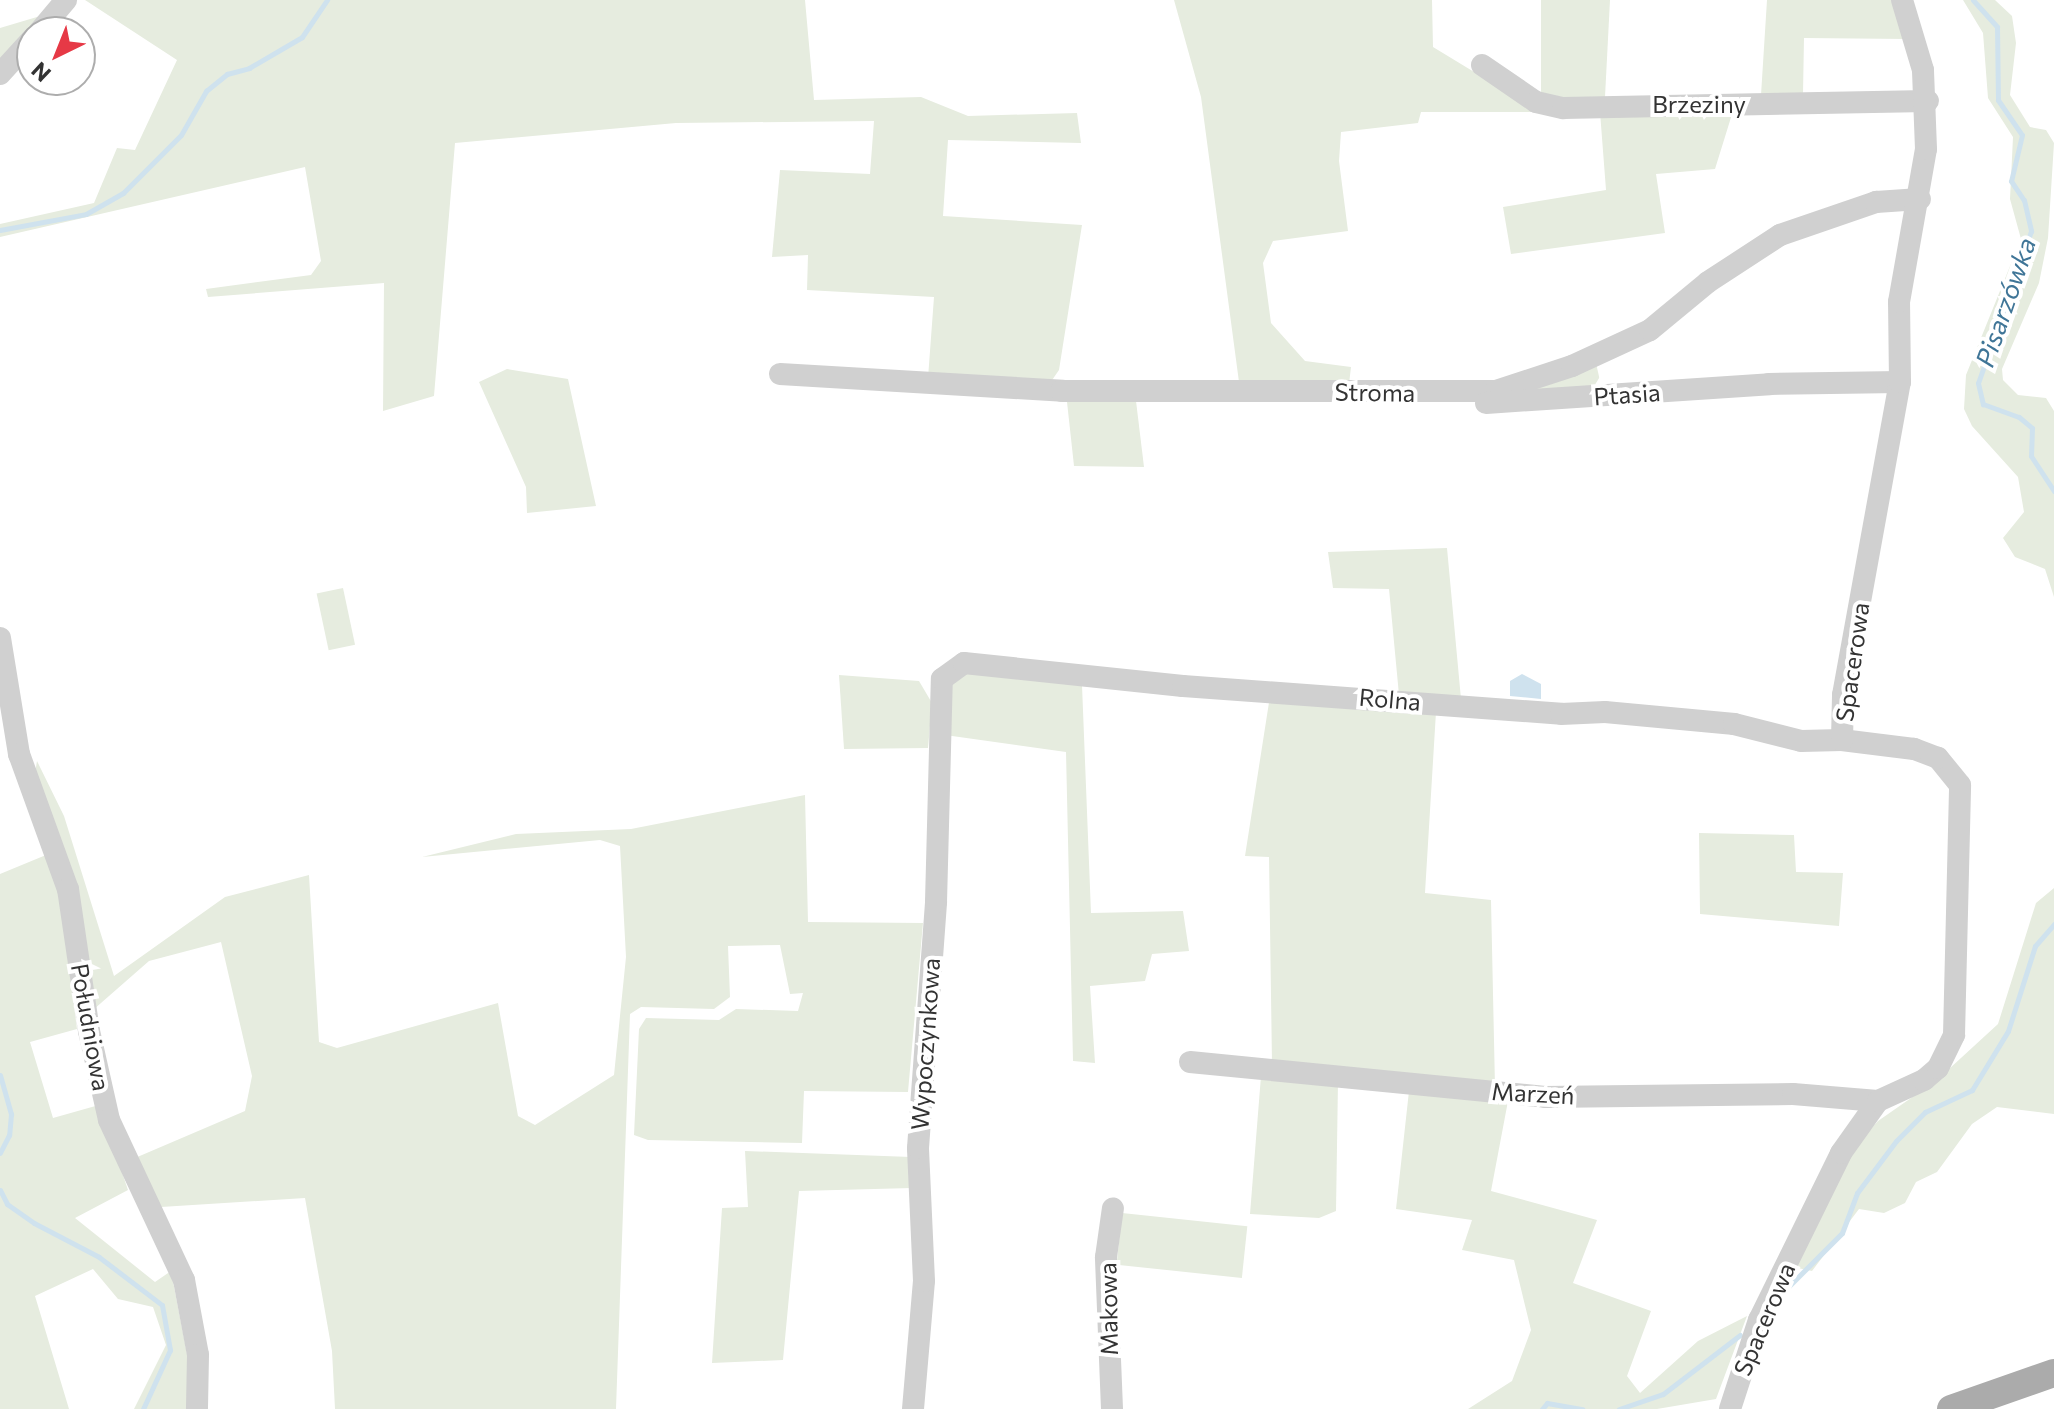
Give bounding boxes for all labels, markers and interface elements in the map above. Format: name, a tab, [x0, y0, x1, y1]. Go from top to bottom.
north arrow	[16, 16, 96, 96]
text: N	[25, 57, 56, 88]
street label: Brzeziny	[1652, 90, 1746, 118]
water label: Pisarzówka	[1968, 233, 2042, 371]
street label: Stroma	[1334, 377, 1416, 407]
street label: Ptasia	[1593, 377, 1661, 411]
street label: Spacerowa	[1829, 601, 1875, 723]
street label: Rolna	[1358, 682, 1422, 716]
street label: Wypoczynkowa	[905, 957, 945, 1131]
street label: Południowa	[66, 961, 116, 1093]
street label: Marzeń	[1491, 1076, 1575, 1110]
street label: Spacerowa	[1727, 1258, 1801, 1380]
street label: Makowa	[1093, 1262, 1123, 1356]

